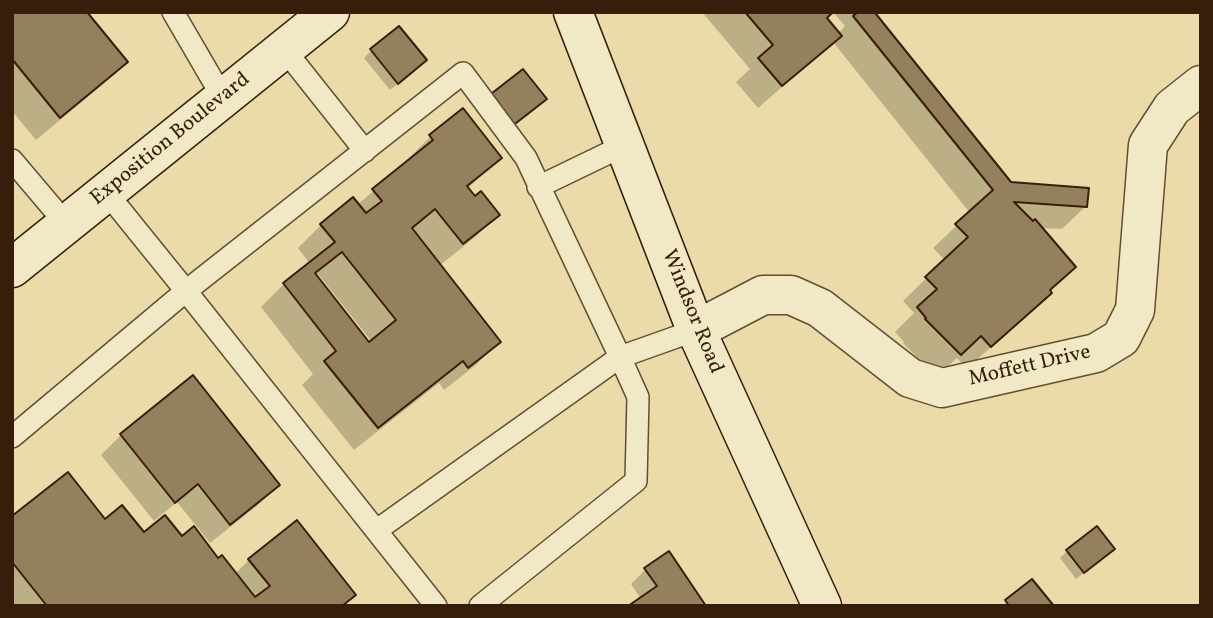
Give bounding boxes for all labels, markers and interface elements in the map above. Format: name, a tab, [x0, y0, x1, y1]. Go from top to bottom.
street label: Exposition Boulevard	[86, 68, 256, 212]
street label: Windsor Road	[655, 246, 727, 378]
street label: Moffett Drive	[967, 341, 1093, 393]

